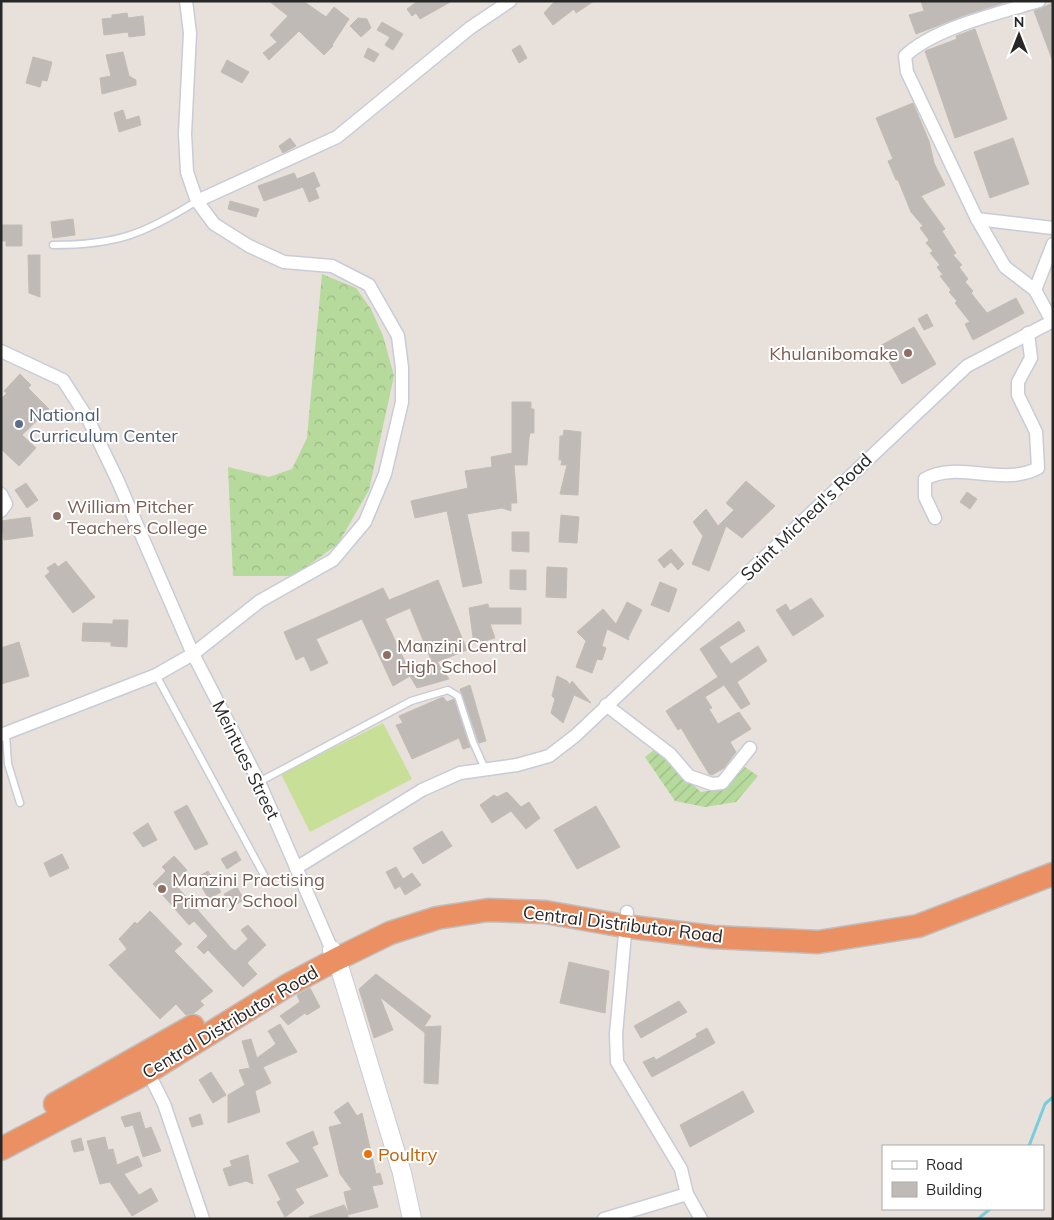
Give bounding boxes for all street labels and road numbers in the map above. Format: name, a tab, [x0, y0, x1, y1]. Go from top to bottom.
street label: Saint Micheal's Road	[736, 448, 876, 586]
street label: Meintues Street	[207, 697, 285, 823]
street label: Central Distributor Road	[522, 900, 724, 948]
street label: Central Distributor Road	[138, 960, 322, 1084]

